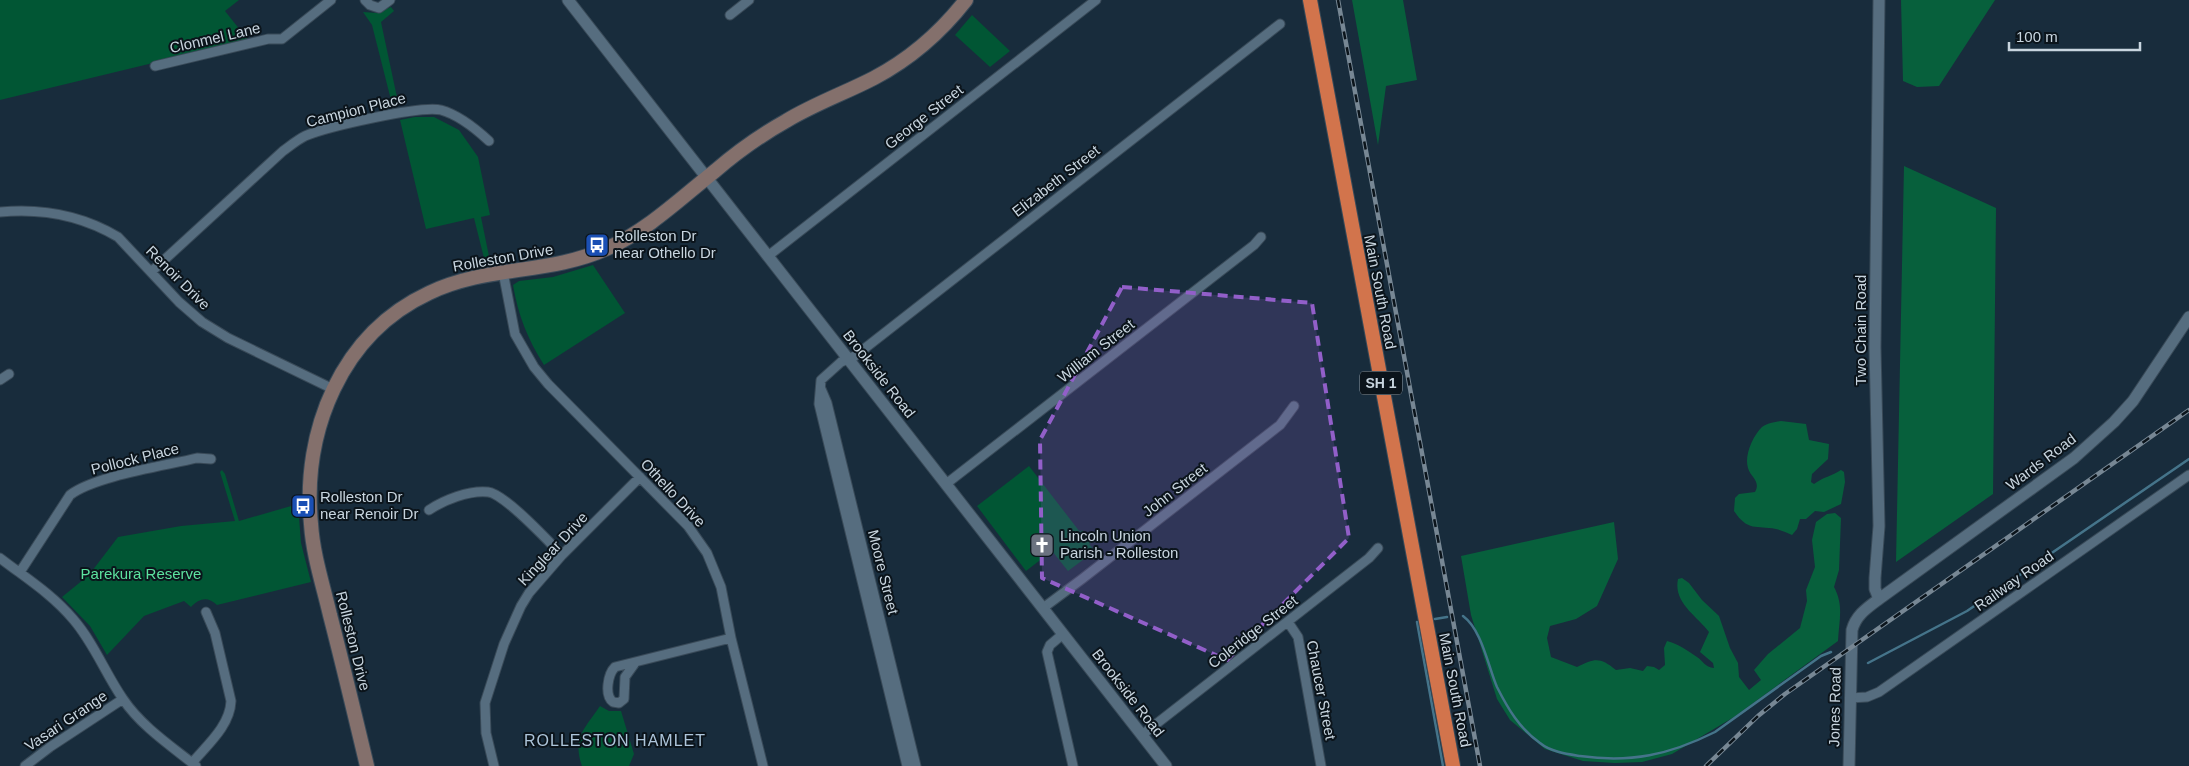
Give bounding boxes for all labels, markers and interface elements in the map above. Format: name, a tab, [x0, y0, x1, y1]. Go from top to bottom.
street label: Clonmel Lane	[168, 19, 262, 56]
scale bar	[2009, 20, 2140, 52]
text: 100 m	[2016, 28, 2058, 45]
street label: George Street	[881, 80, 967, 152]
street label: Campion Place	[304, 89, 407, 130]
street label: Elizabeth Street	[1009, 141, 1103, 220]
place label: Rolleston Dr near Othello Dr	[614, 227, 716, 261]
bus stop icon: Rolleston Dr near Othello Dr	[584, 232, 610, 258]
street label: Main South Road	[1361, 233, 1400, 350]
street label: Rolleston Drive	[451, 240, 554, 275]
street label: Renoir Drive	[143, 242, 214, 313]
street label: Two Chain Road	[1852, 275, 1869, 385]
street label: William Street	[1054, 315, 1138, 386]
street label: Brookside Road	[840, 326, 919, 421]
road number: SH 1	[1360, 372, 1402, 394]
street label: Wards Road	[2003, 430, 2079, 493]
street label: Pollock Place	[89, 439, 181, 478]
street label: Othello Drive	[638, 455, 709, 530]
street label: John Street	[1139, 459, 1211, 520]
place label: Rolleston Dr near Renoir Dr	[320, 488, 418, 522]
bus stop icon: Rolleston Dr near Renoir Dr	[290, 493, 316, 519]
street label: Kinglear Drive	[514, 508, 591, 589]
place label: Lincoln Union Parish - Rolleston	[1060, 527, 1178, 561]
street label: Moore Street	[865, 528, 902, 617]
church icon: Lincoln Union Parish - Rolleston	[1029, 532, 1055, 558]
street label: Railway Road	[1971, 547, 2056, 614]
park label: Parekura Reserve	[81, 565, 201, 582]
street label: Rolleston Drive	[333, 589, 374, 692]
street label: Coleridge Street	[1205, 591, 1301, 672]
street label: Main South Road	[1436, 631, 1475, 748]
street label: Chaucer Street	[1304, 639, 1340, 742]
street label: Brookside Road	[1089, 645, 1168, 740]
street label: Jones Road	[1825, 667, 1844, 747]
street label: Vasari Grange	[21, 687, 110, 754]
district label: ROLLESTON HAMLET	[524, 732, 706, 749]

